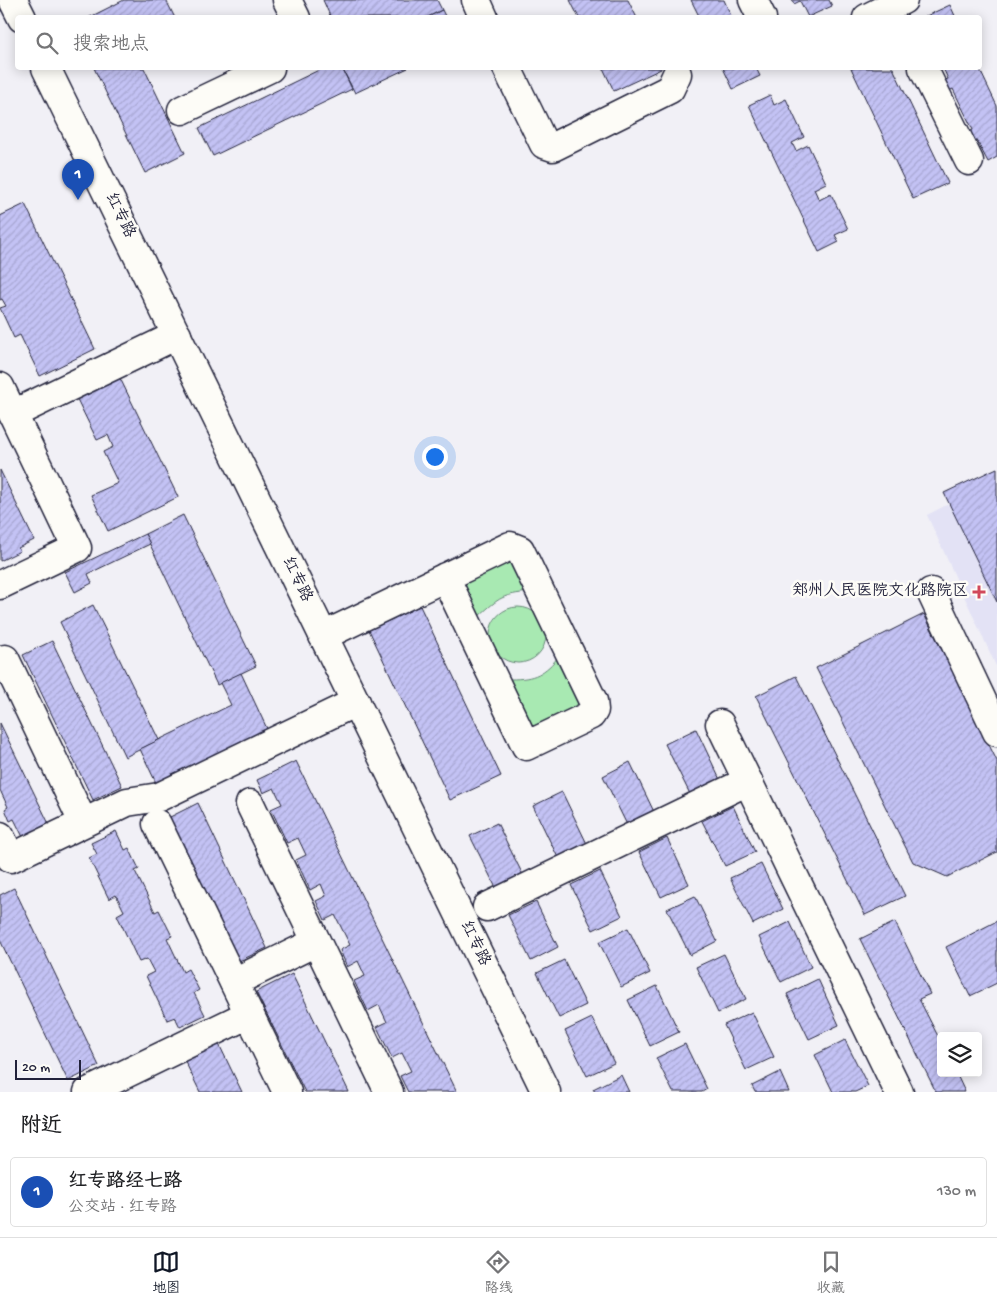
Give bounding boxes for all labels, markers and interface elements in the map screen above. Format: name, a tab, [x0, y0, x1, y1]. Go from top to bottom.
search box	[15, 15, 982, 70]
icon: search	[33, 29, 61, 57]
text: 搜索地点	[73, 34, 149, 57]
pin: 1	[62, 159, 94, 200]
street label: 红专路	[100, 189, 140, 242]
your location	[422, 444, 448, 470]
street label: 红专路	[277, 553, 317, 606]
place label: 郑州人民医院文化路院区	[792, 581, 968, 602]
marker: 郑州人民医院文化路院区	[972, 585, 986, 599]
street label: 红专路	[455, 917, 495, 970]
map controls	[937, 1032, 982, 1077]
button: layers	[937, 1032, 982, 1077]
scale bar	[15, 1057, 81, 1080]
text: 20 m	[22, 1060, 50, 1077]
text: 附近	[20, 1115, 62, 1140]
text: 红专路经七路	[68, 1171, 182, 1194]
text: 1	[34, 1183, 40, 1202]
text: 130 m	[937, 1183, 976, 1202]
text: 公交站 · 红专路	[68, 1199, 177, 1218]
tab: 地图	[152, 1248, 180, 1298]
tab: 路线	[484, 1248, 512, 1298]
tab: 收藏	[817, 1248, 845, 1298]

